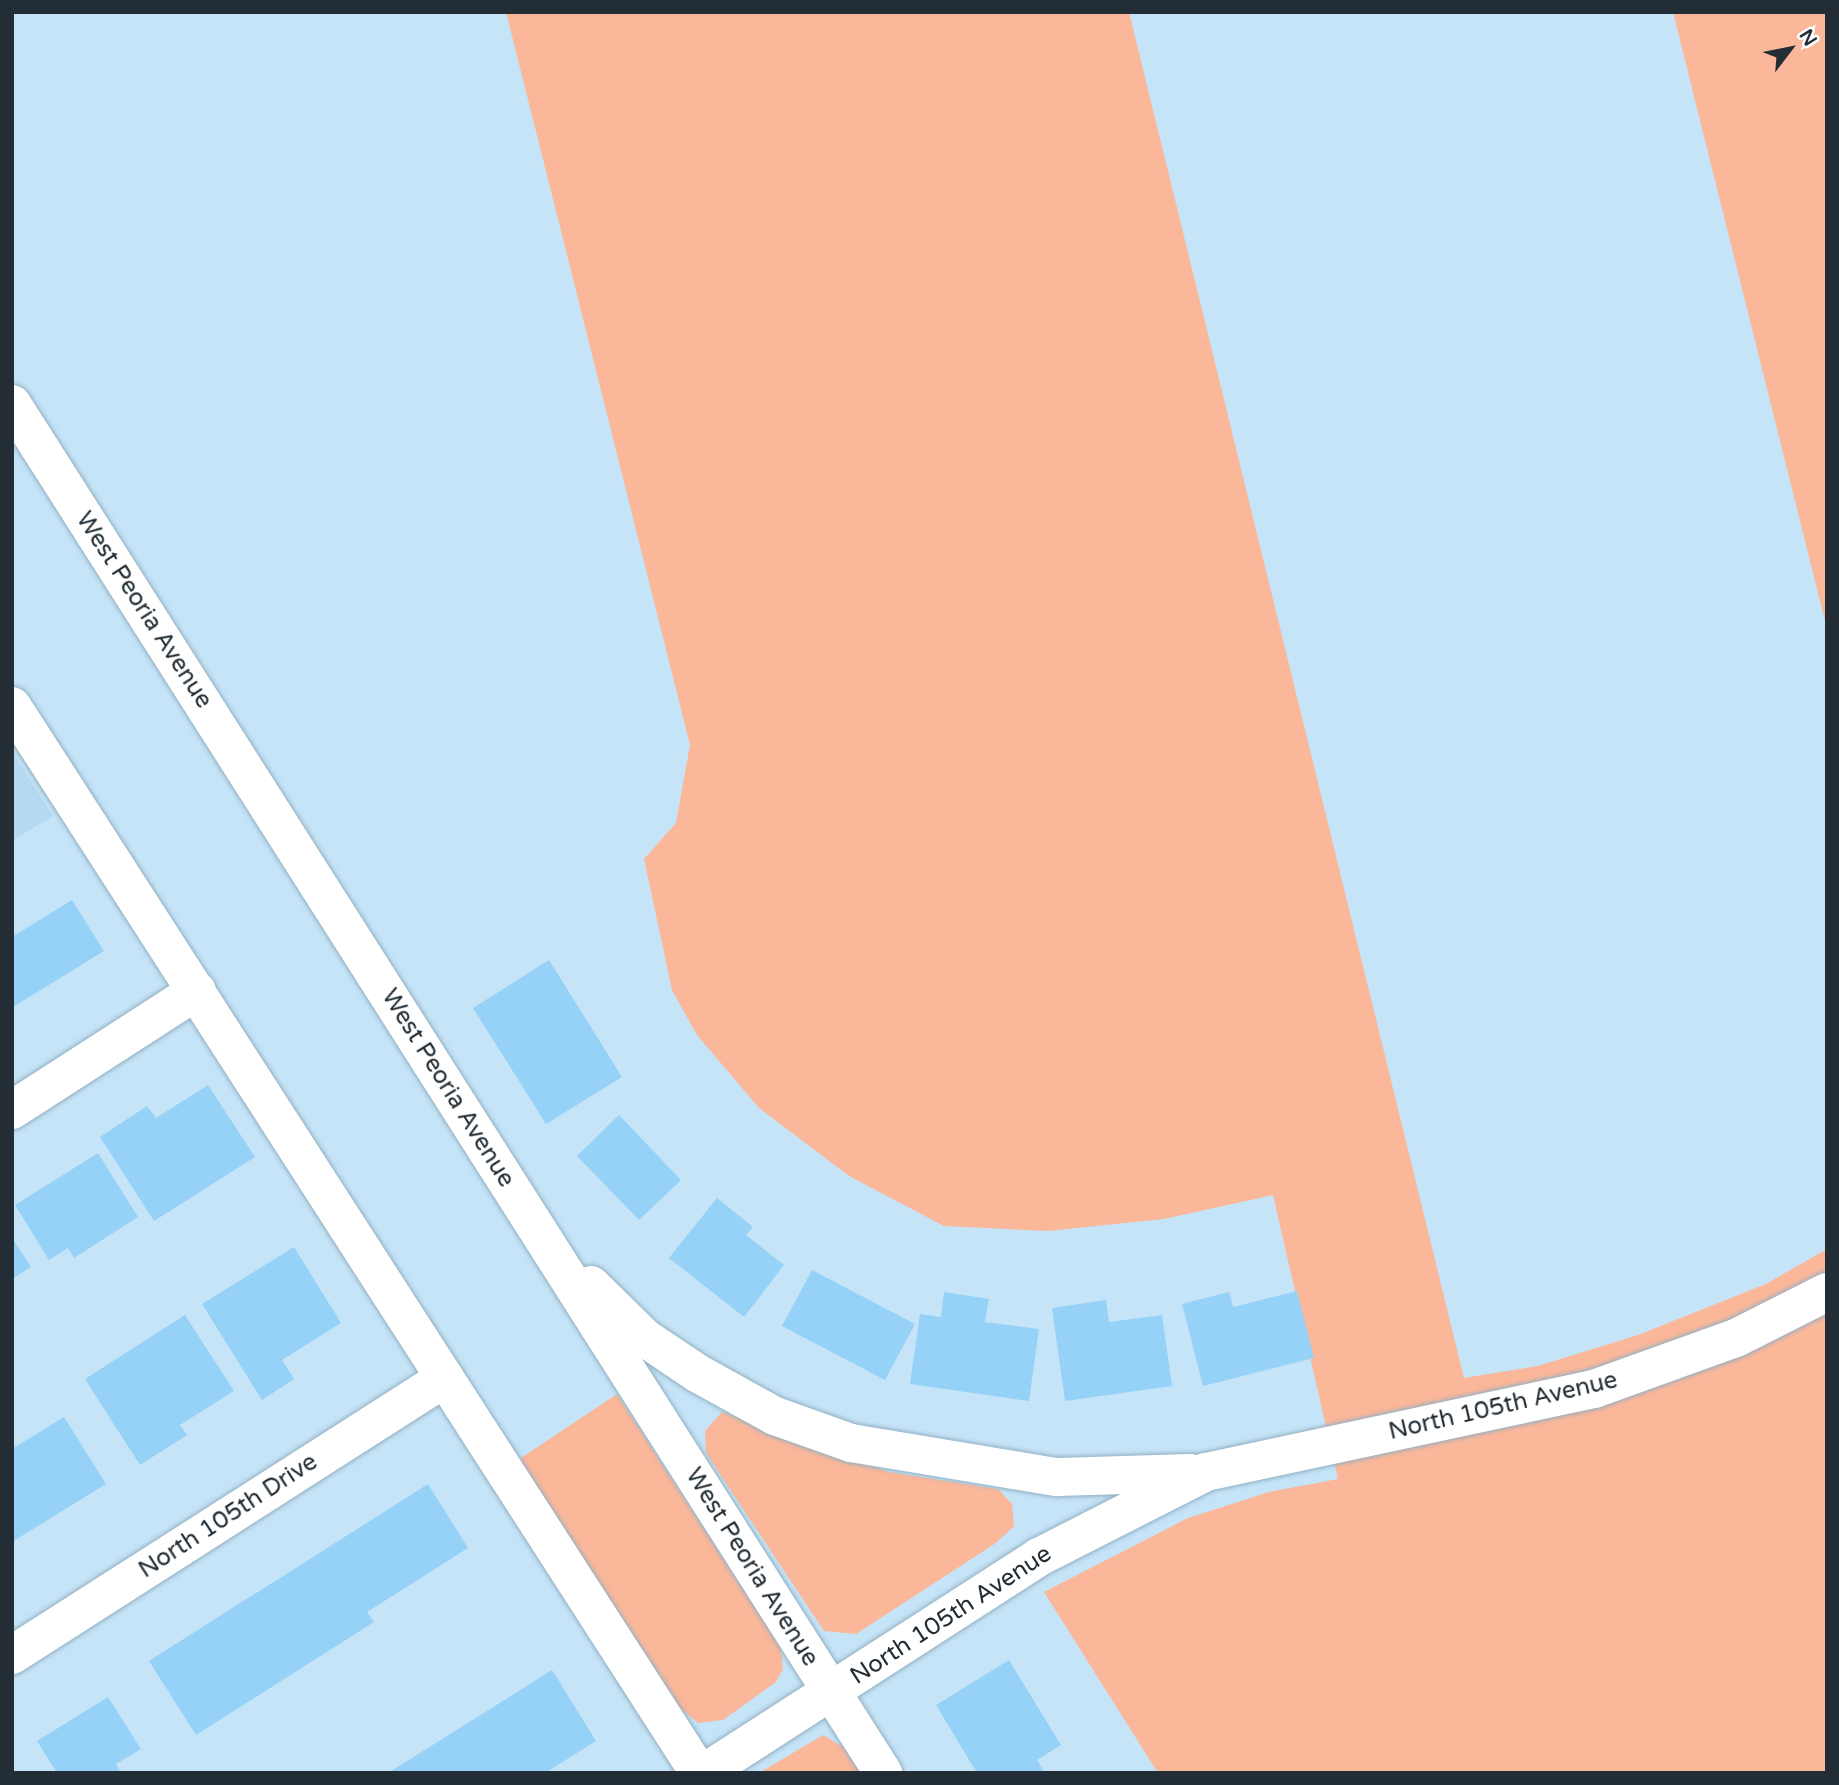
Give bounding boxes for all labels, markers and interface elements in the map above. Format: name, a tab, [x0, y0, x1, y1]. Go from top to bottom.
north arrow	[1755, 14, 1825, 84]
text: N	[1794, 26, 1821, 50]
street label: West Peoria Avenue	[70, 506, 218, 714]
street label: West Peoria Avenue	[375, 984, 521, 1192]
street label: North 105th Avenue	[1386, 1366, 1620, 1446]
street label: North 105th Drive	[133, 1448, 323, 1584]
street label: West Peoria Avenue	[679, 1463, 825, 1671]
street label: North 105th Avenue	[845, 1539, 1057, 1691]

